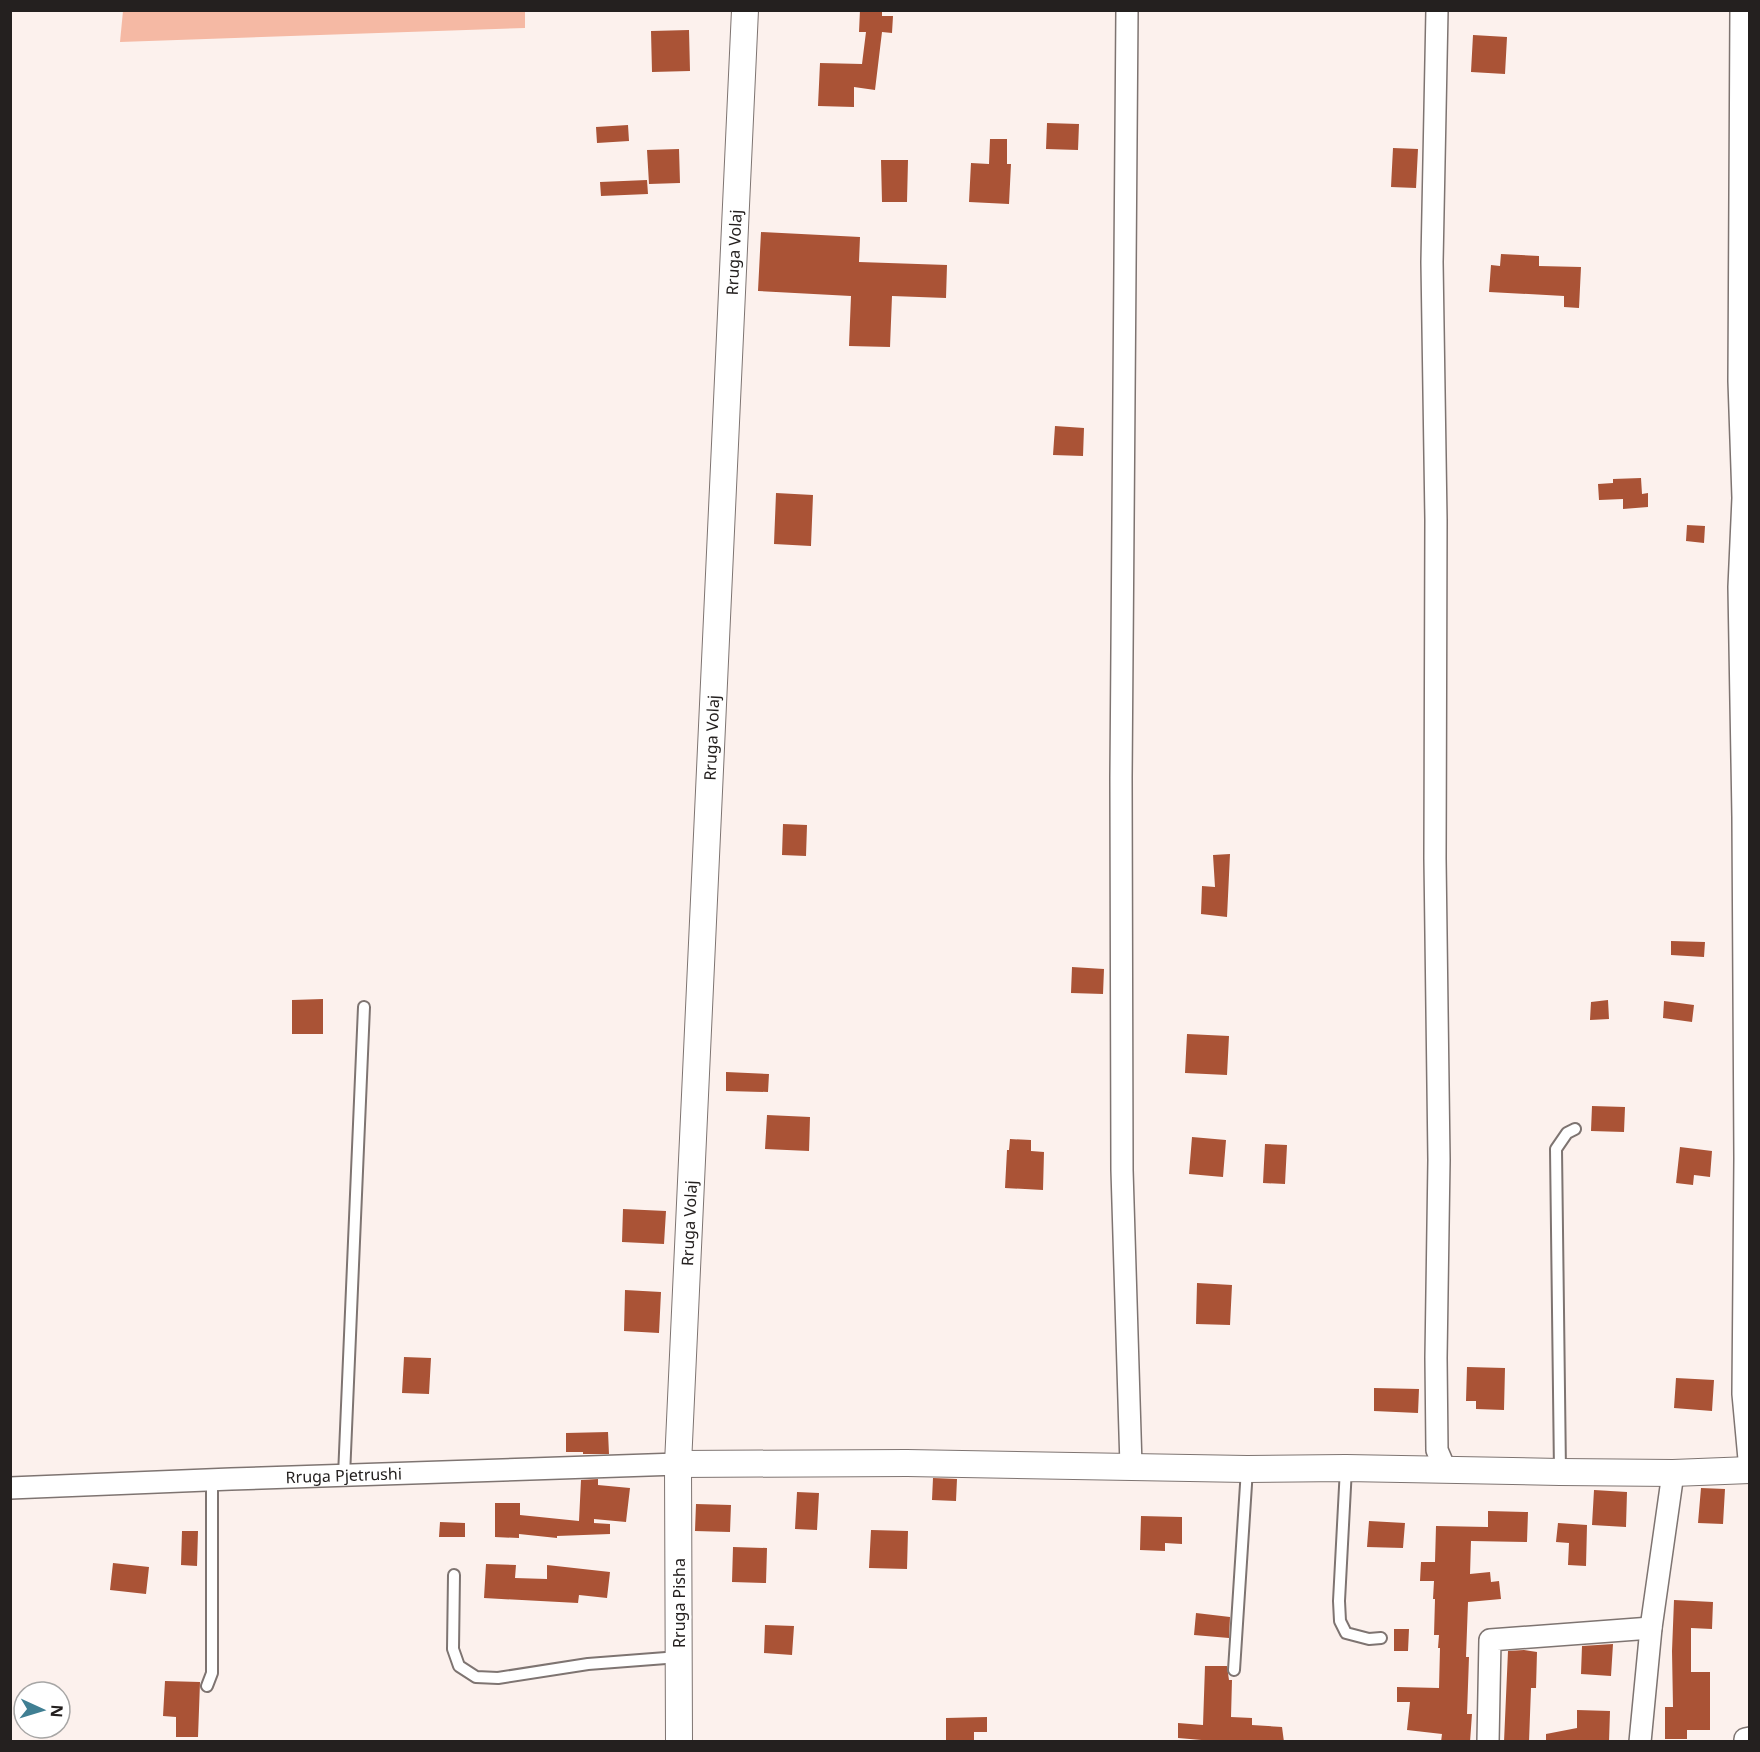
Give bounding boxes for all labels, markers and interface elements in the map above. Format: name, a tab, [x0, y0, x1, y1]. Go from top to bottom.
street label: Rruga Volaj	[721, 209, 747, 296]
street label: Rruga Volaj	[699, 694, 724, 781]
street label: Rruga Volaj	[676, 1180, 702, 1267]
street label: Rruga Pjetrushi	[285, 1462, 402, 1488]
street label: Rruga Pisha	[668, 1558, 690, 1648]
north arrow	[12, 1680, 72, 1740]
text: N	[46, 1704, 68, 1718]

